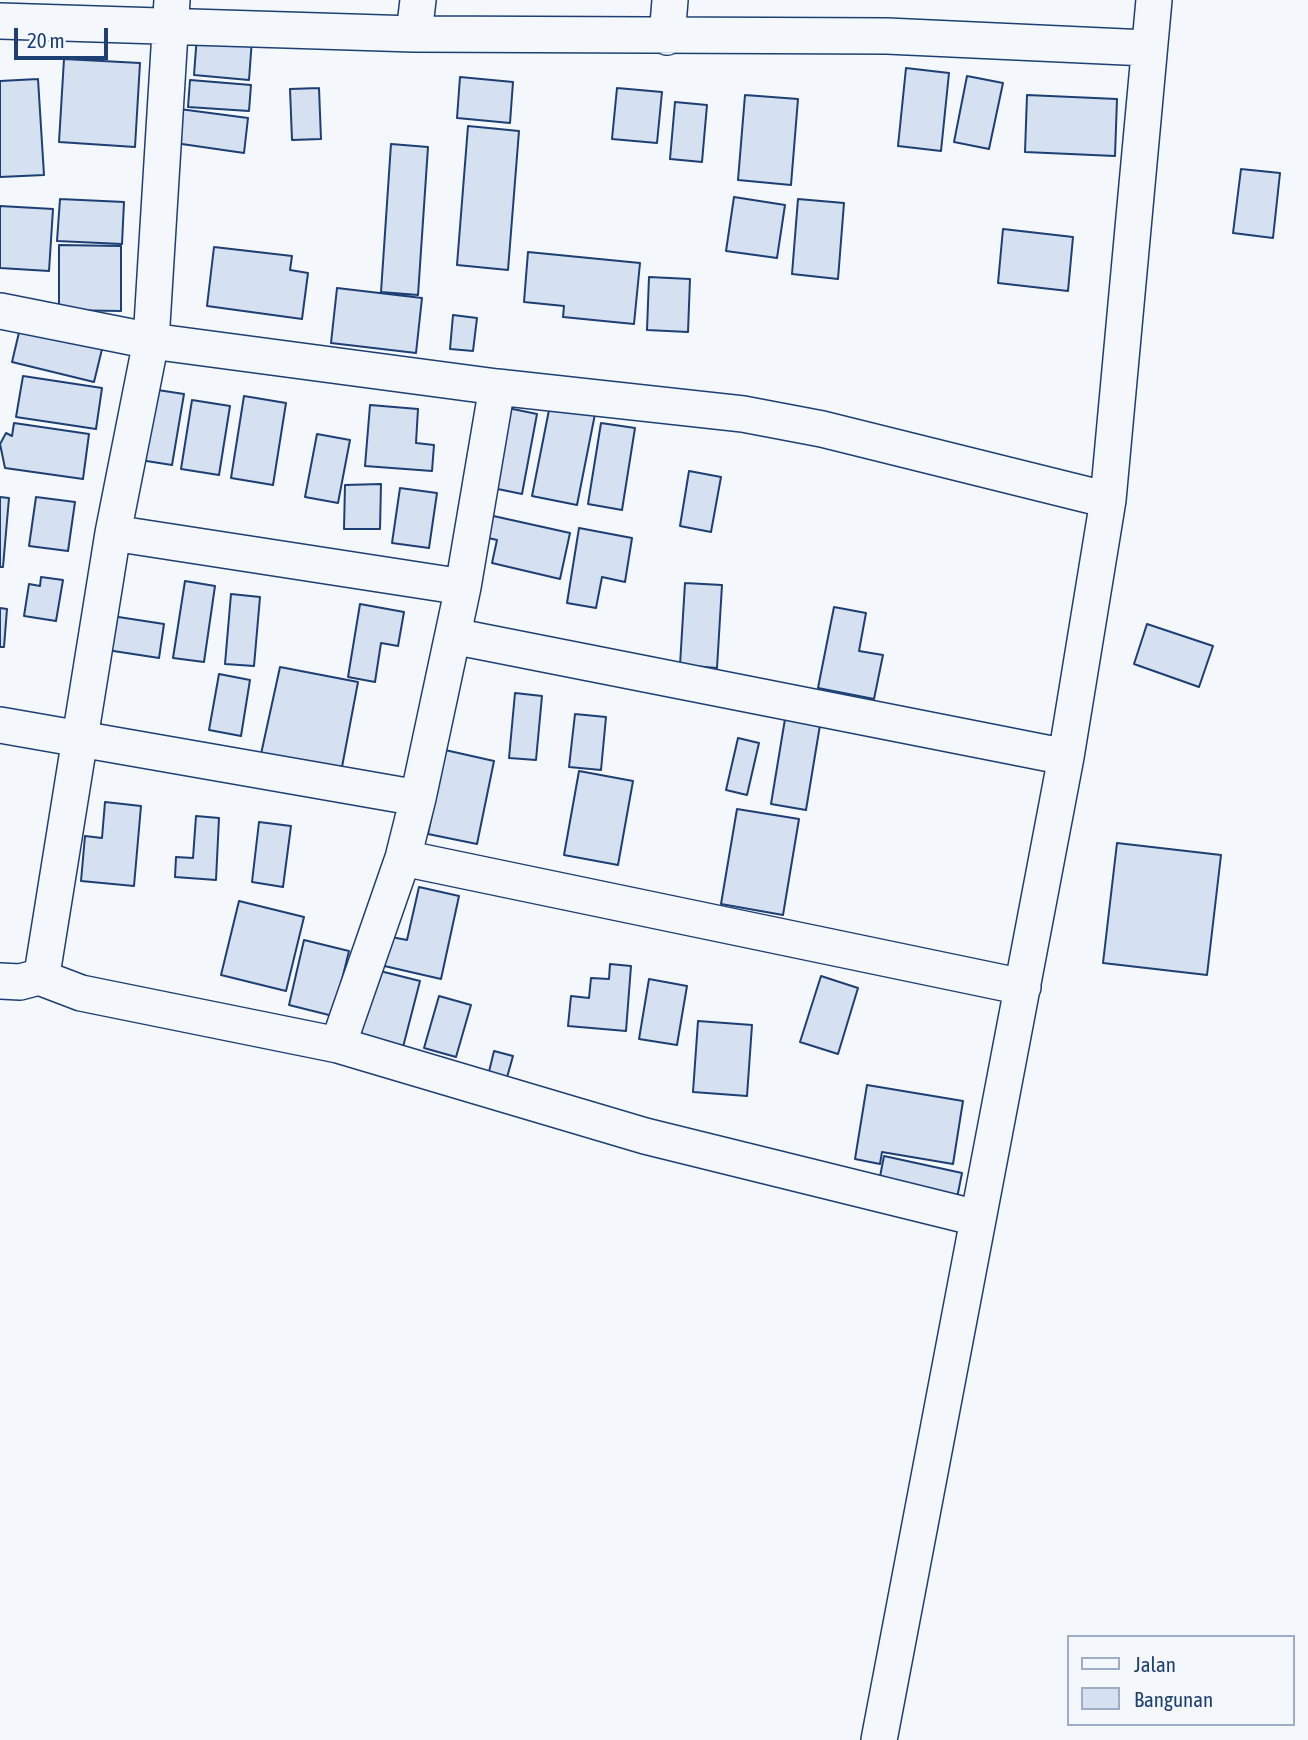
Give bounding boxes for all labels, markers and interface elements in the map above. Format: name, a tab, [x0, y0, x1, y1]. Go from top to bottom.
scale bar	[18, 14, 112, 58]
text: 20 m	[27, 28, 65, 52]
legend	[1066, 1635, 1294, 1726]
text: Jalan	[1134, 1652, 1176, 1676]
text: Bangunan	[1134, 1687, 1213, 1711]

